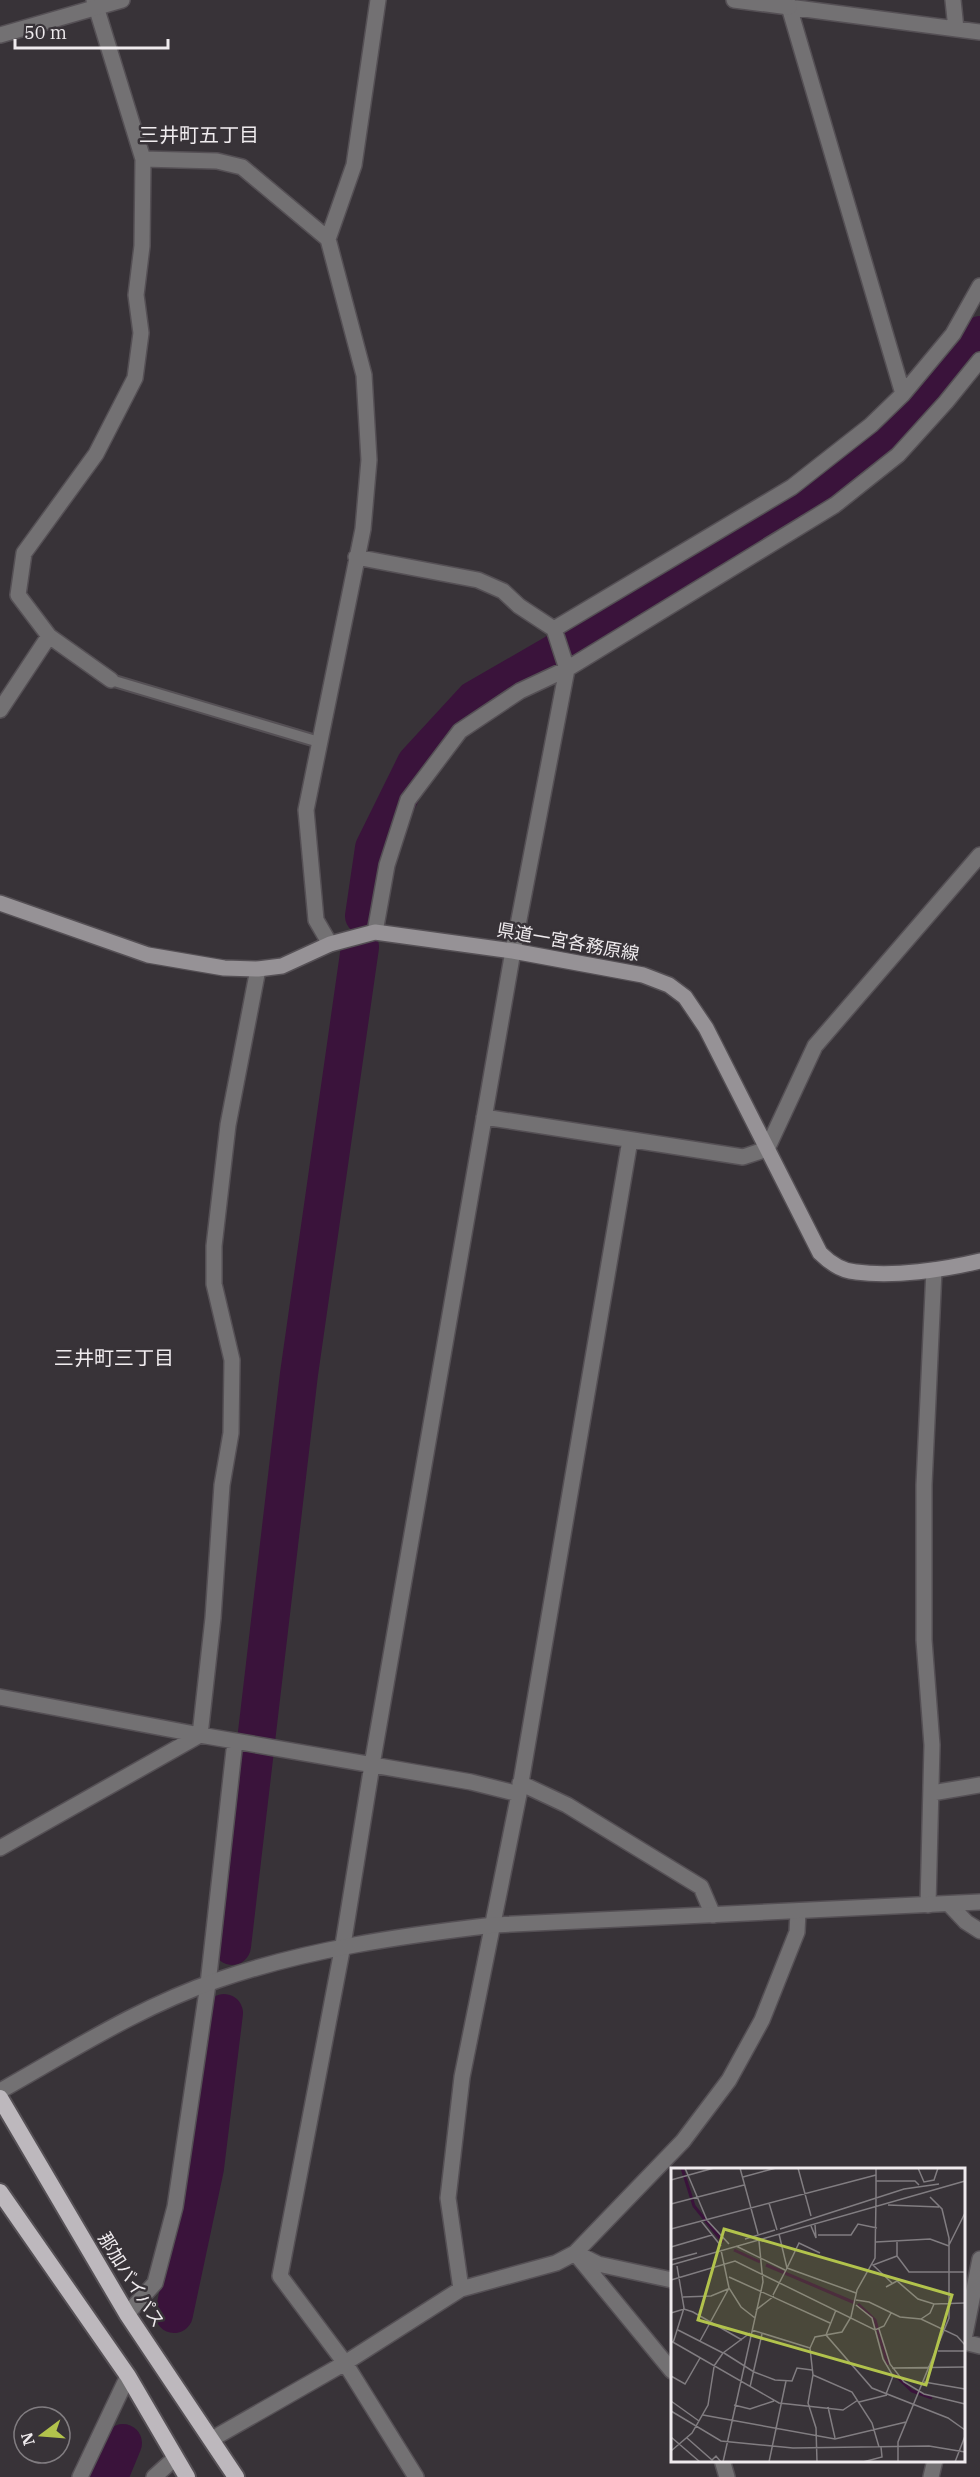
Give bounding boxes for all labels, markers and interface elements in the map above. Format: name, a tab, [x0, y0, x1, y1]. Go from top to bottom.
scale bar	[15, 12, 168, 50]
text: 50 m	[24, 21, 67, 44]
district label: 三井町五丁目	[139, 121, 259, 148]
street label: 県道一宮各務原線	[495, 918, 641, 965]
district label: 三井町三丁目	[54, 1344, 174, 1371]
inset map	[671, 2168, 965, 2462]
street label: 那加バイパス	[93, 2228, 170, 2331]
north arrow	[12, 2405, 72, 2465]
text: N	[16, 2430, 39, 2448]

